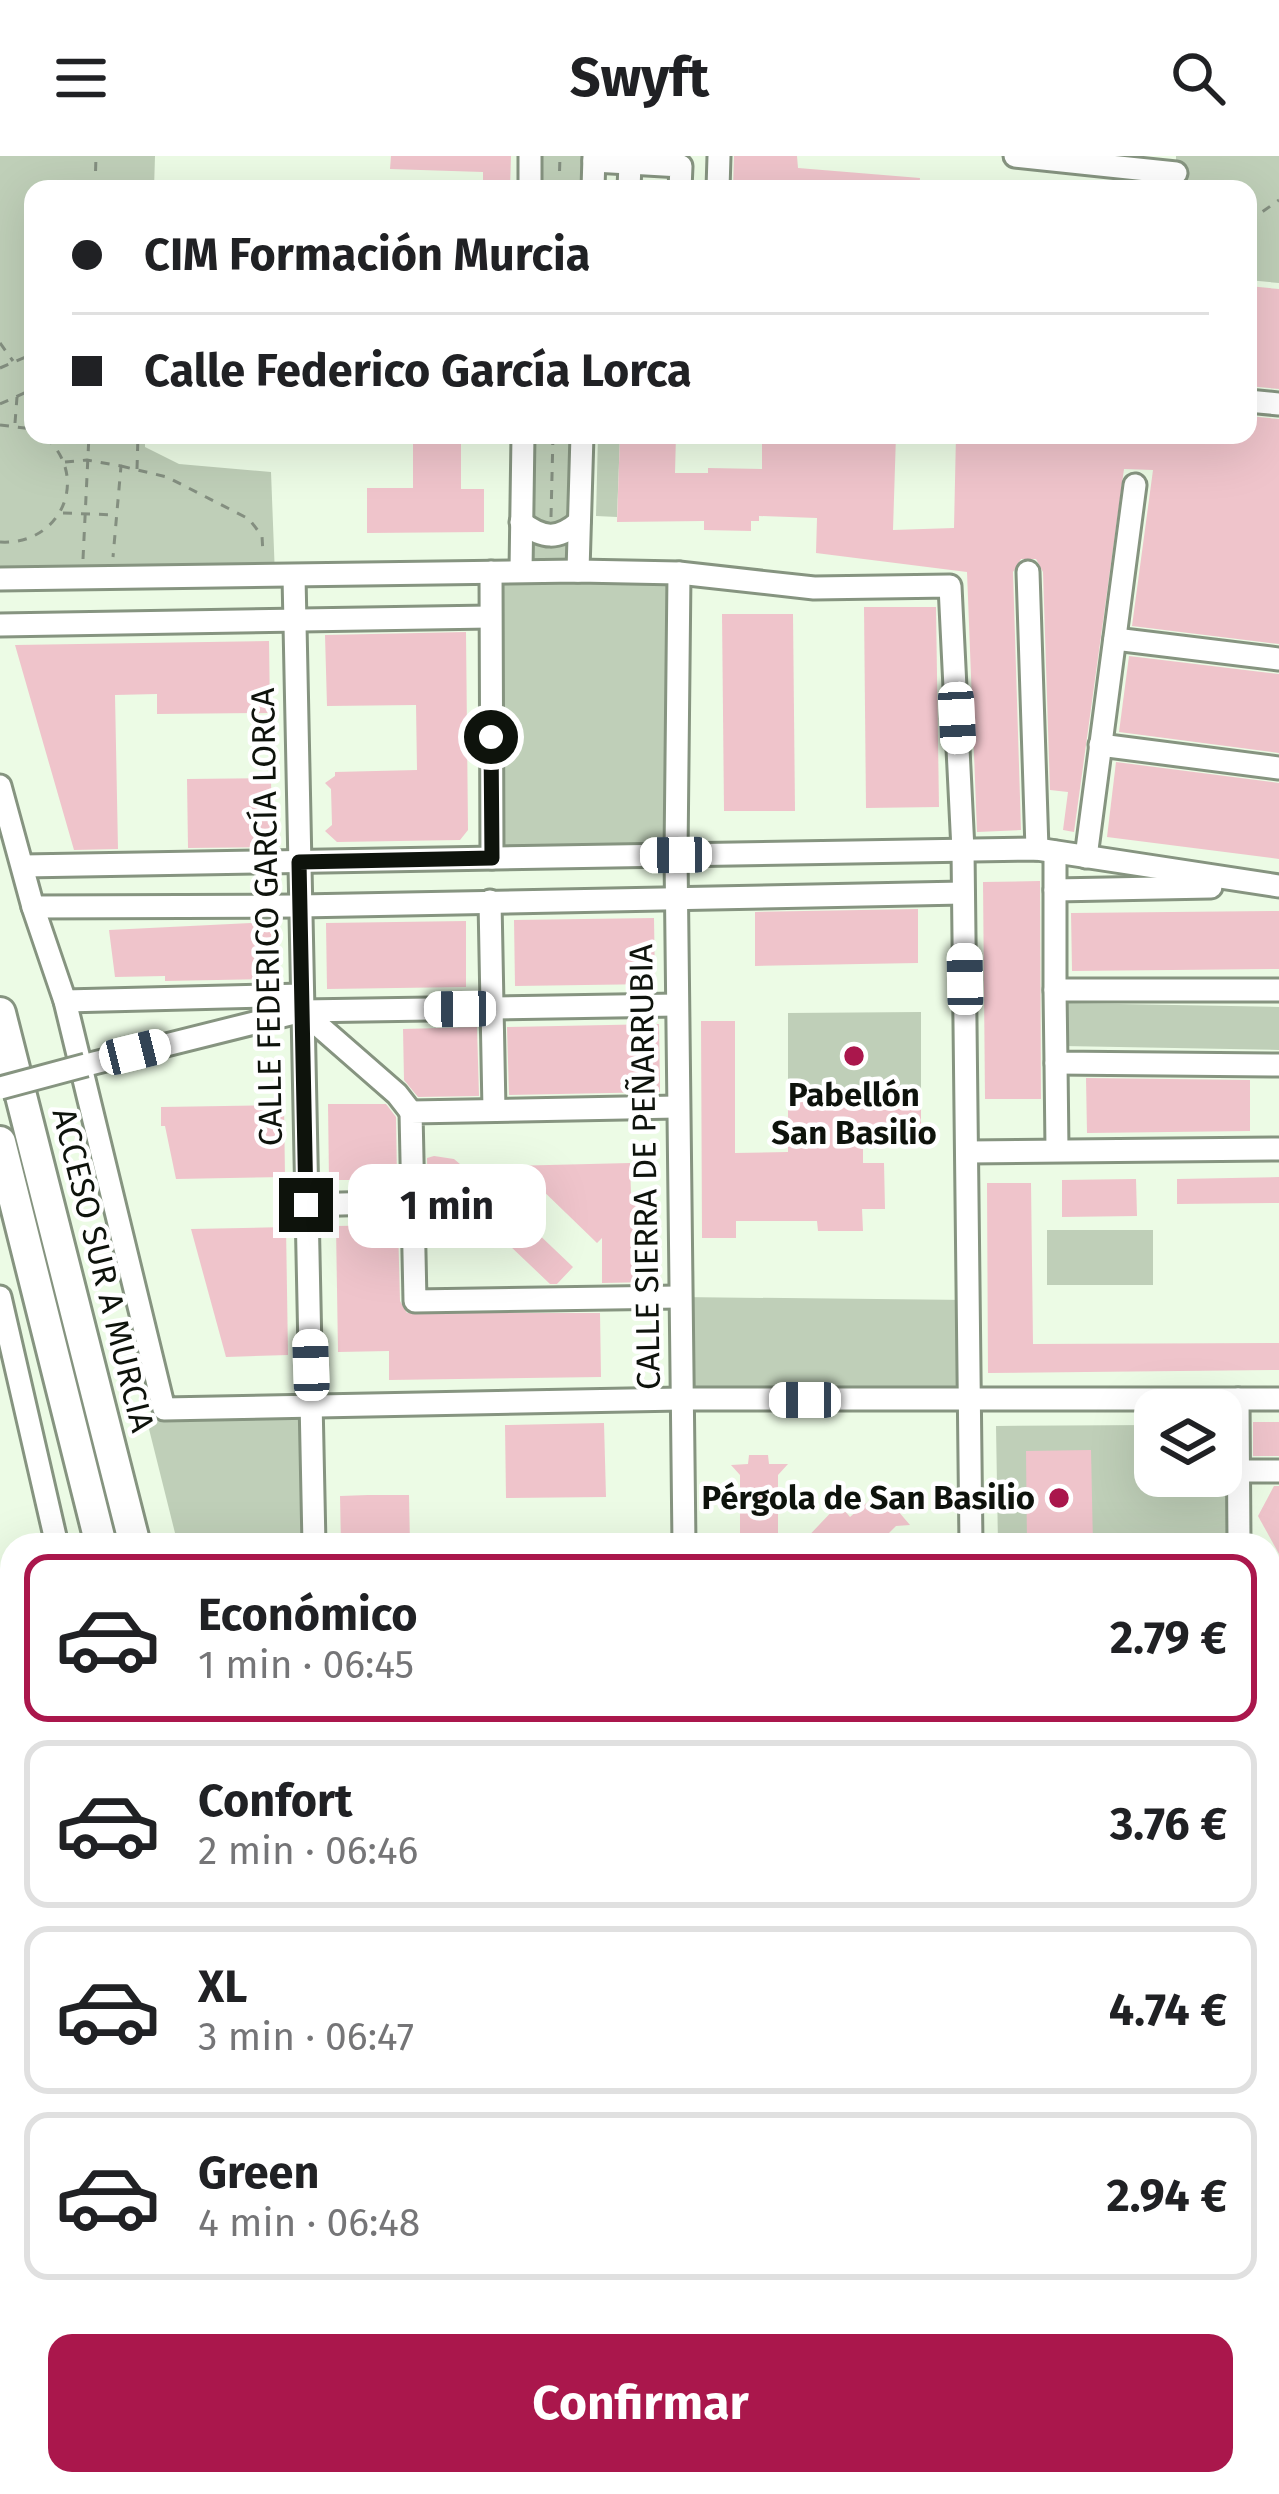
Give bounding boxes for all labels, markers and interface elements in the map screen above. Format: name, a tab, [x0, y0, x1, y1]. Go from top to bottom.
icon: menu	[48, 45, 114, 111]
icon: search	[1165, 45, 1231, 111]
text: Swyft	[570, 46, 709, 110]
text: CIM Formación Murcia	[144, 228, 590, 282]
text: Calle Federico García Lorca	[144, 344, 692, 398]
car	[937, 681, 977, 755]
street label: CALLE FEDERICO GARCÍA LORCA	[243, 687, 291, 1147]
route start	[464, 710, 518, 764]
car	[640, 836, 712, 874]
car	[946, 943, 984, 1015]
street label: CALLE SIERRA DE PEÑARRUBIA	[621, 944, 669, 1390]
car	[424, 990, 496, 1028]
car	[96, 1026, 174, 1078]
marker: Pabellón San Basilio	[841, 1043, 867, 1069]
place label: Pabellón San Basilio	[771, 1075, 937, 1153]
street label: ACCESO SUR A MURCIA	[43, 1104, 163, 1436]
callout: 1 min	[348, 1163, 546, 1247]
route end	[279, 1178, 333, 1232]
text: 1 min	[400, 1183, 494, 1229]
car	[292, 1328, 330, 1402]
car	[769, 1382, 841, 1418]
map controls	[1134, 1389, 1242, 1497]
button: layers	[1134, 1389, 1242, 1497]
place label: Pérgola de San Basilio	[701, 1478, 1035, 1518]
marker: Pérgola de San Basilio	[1046, 1485, 1072, 1511]
icon: car	[54, 1584, 162, 1692]
text: Económico	[198, 1588, 418, 1642]
text: 2.79 €	[1110, 1611, 1227, 1665]
text: 1 min · 06:45	[198, 1642, 414, 1688]
icon: car	[54, 1770, 162, 1878]
text: Confort	[198, 1774, 353, 1828]
text: 3.76 €	[1110, 1797, 1227, 1851]
text: 2 min · 06:46	[198, 1828, 418, 1874]
icon: car	[54, 1956, 162, 2064]
text: XL	[198, 1960, 247, 2014]
text: 4.74 €	[1109, 1983, 1227, 2037]
text: 3 min · 06:47	[198, 2014, 414, 2060]
icon: car	[54, 2142, 162, 2250]
text: Green	[198, 2146, 319, 2200]
text: 2.94 €	[1106, 2169, 1227, 2223]
text: 4 min · 06:48	[198, 2200, 420, 2246]
button: Confirmar	[48, 2334, 1233, 2472]

